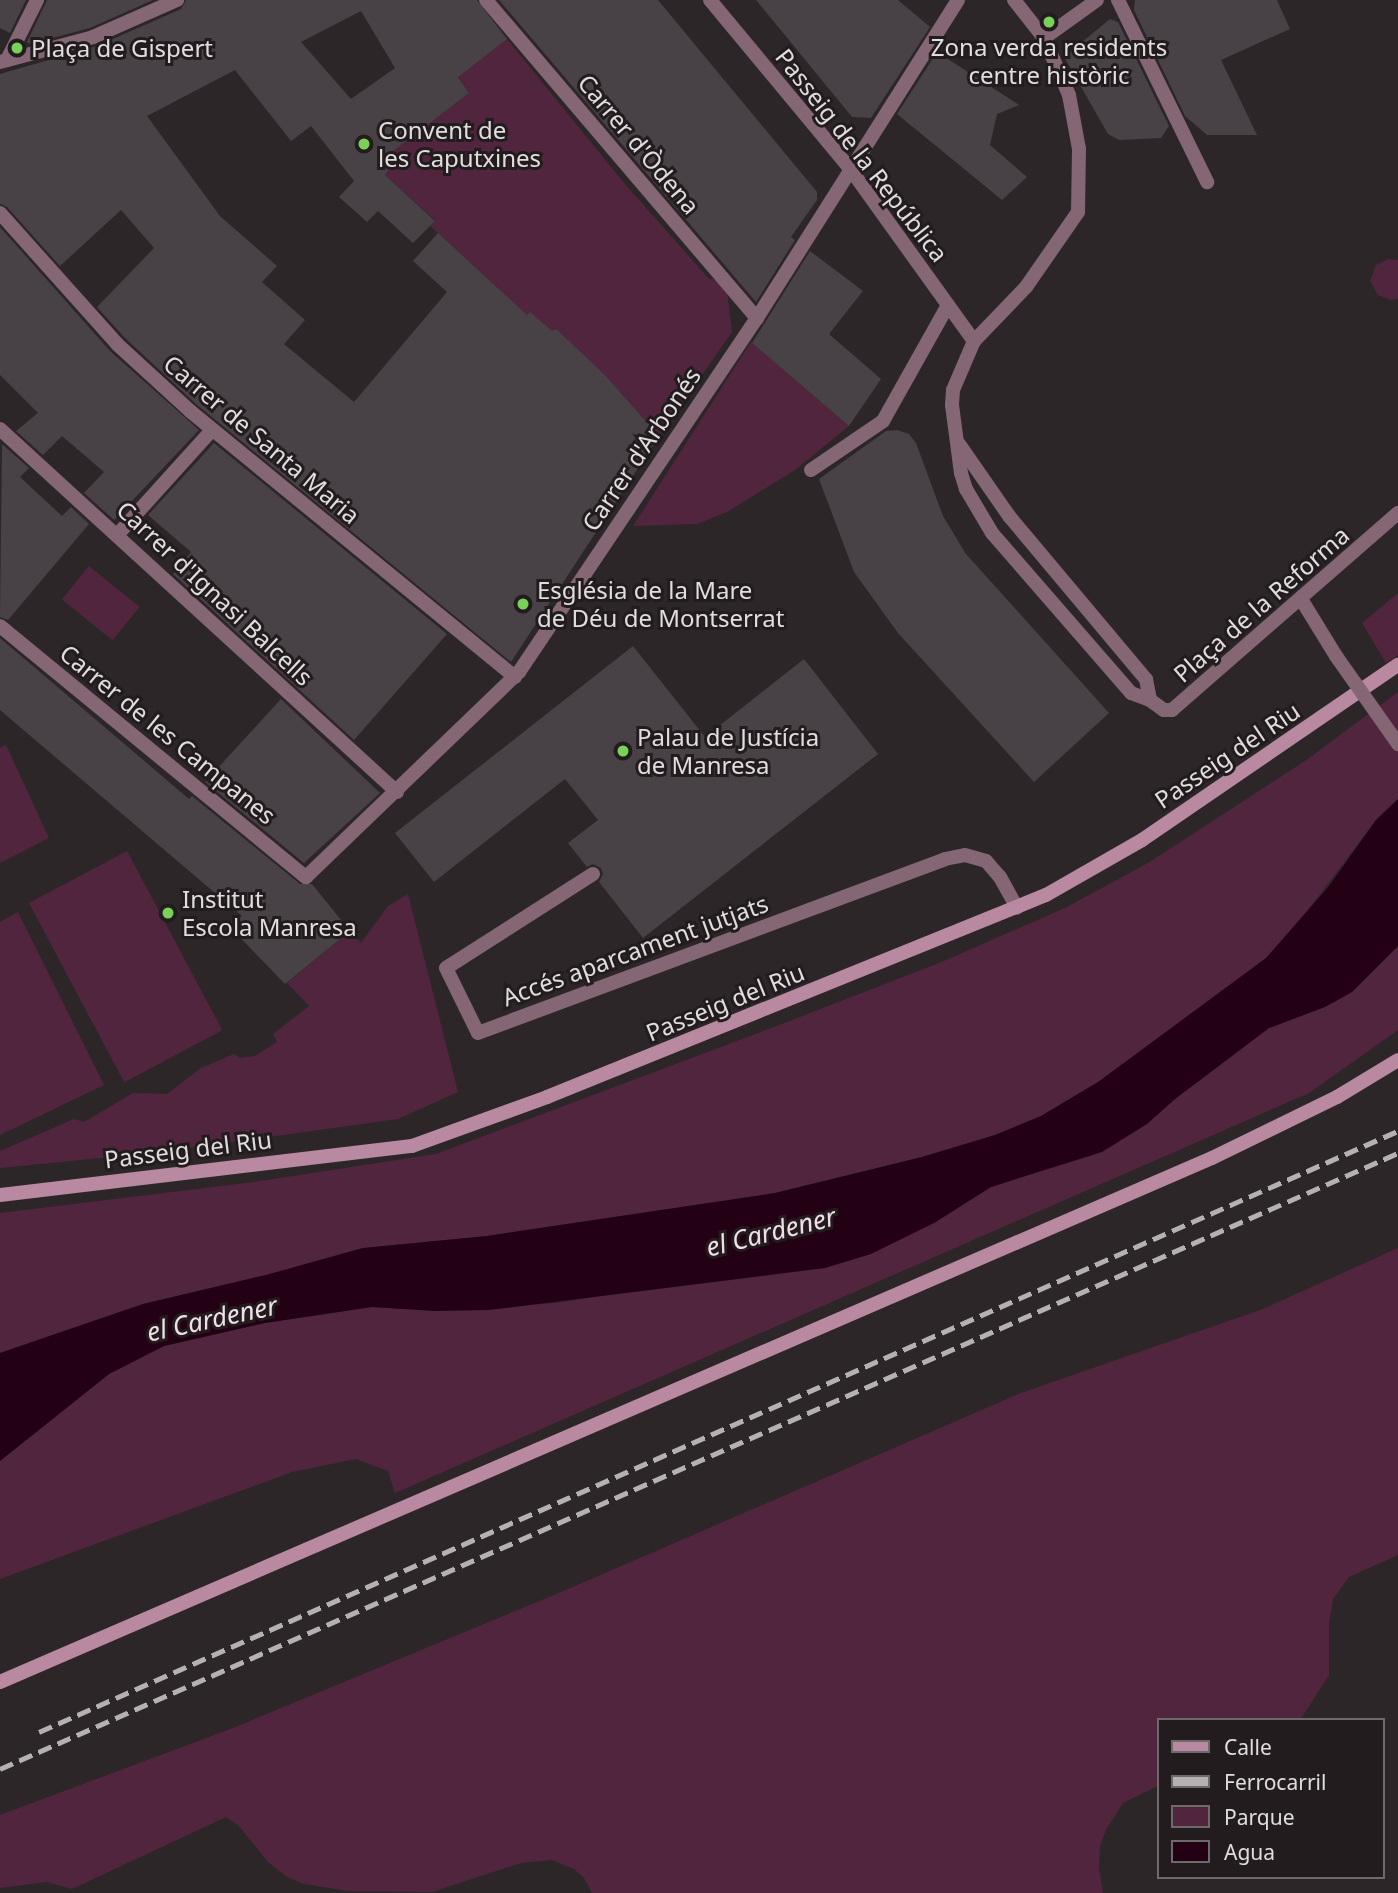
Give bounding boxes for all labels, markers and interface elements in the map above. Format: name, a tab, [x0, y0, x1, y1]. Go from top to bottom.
marker: Zona verda residents centre històric	[1041, 14, 1057, 30]
place label: Zona verda residents centre històric	[931, 33, 1167, 89]
place label: Plaça de Gispert	[31, 34, 213, 62]
marker: Plaça de Gispert	[9, 40, 25, 56]
street label: Passeig de la República	[770, 43, 954, 267]
street label: Carrer d'Òdena	[572, 68, 706, 220]
place label: Convent de les Caputxines	[378, 116, 541, 172]
marker: Convent de les Caputxines	[356, 136, 372, 152]
street label: Carrer de Santa Maria	[158, 349, 366, 529]
street label: Carrer d'Arbonés	[576, 362, 706, 536]
street label: Carrer d'Ignasi Balcells	[111, 495, 319, 691]
street label: Plaça de la Reforma	[1167, 520, 1355, 688]
place label: Església de la Mare de Déu de Montserrat	[537, 576, 784, 632]
marker: Església de la Mare de Déu de Montserrat	[515, 596, 531, 612]
street label: Carrer de les Campanes	[54, 638, 282, 830]
street label: Passeig del Riu	[1149, 696, 1305, 814]
place label: Palau de Justícia de Manresa	[637, 723, 819, 779]
marker: Palau de Justícia de Manresa	[615, 743, 631, 759]
place label: Institut Escola Manresa	[182, 885, 357, 941]
street label: Accés aparcament jutjats	[498, 888, 772, 1012]
marker: Institut Escola Manresa	[160, 905, 176, 921]
street label: Passeig del Riu	[642, 957, 808, 1047]
street label: Passeig del Riu	[103, 1124, 273, 1174]
water label: el Cardener	[703, 1201, 839, 1263]
water label: el Cardener	[144, 1290, 280, 1348]
legend	[1156, 1718, 1384, 1879]
text: Calle	[1224, 1733, 1272, 1761]
text: Ferrocarril	[1224, 1768, 1326, 1796]
text: Parque	[1224, 1803, 1294, 1831]
text: Agua	[1224, 1838, 1275, 1866]

